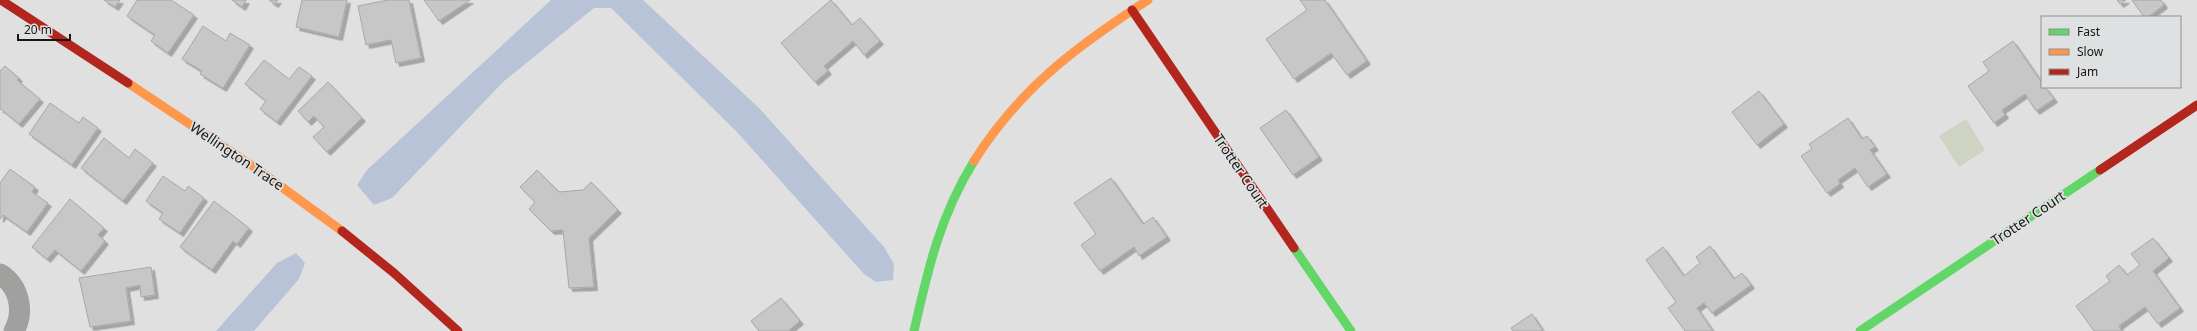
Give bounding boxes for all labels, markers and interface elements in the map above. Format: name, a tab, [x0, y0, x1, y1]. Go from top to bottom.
scale bar	[18, 16, 70, 42]
legend	[2041, 16, 2181, 88]
text: 20 m	[24, 21, 52, 38]
text: Fast	[2077, 23, 2101, 40]
text: Slow	[2077, 43, 2104, 60]
text: Jam	[2076, 63, 2098, 80]
street label: Wellington Trace	[187, 117, 288, 194]
street label: Trotter Court	[1210, 130, 1273, 211]
street label: Trotter Court	[1987, 186, 2068, 249]

